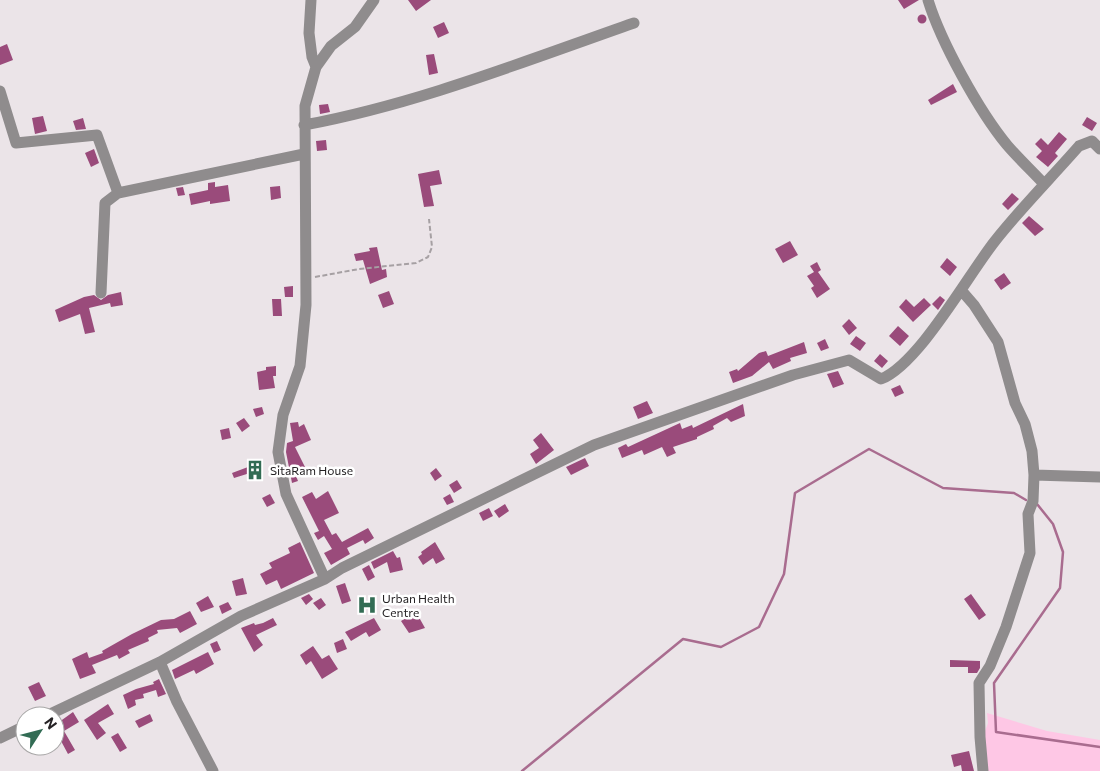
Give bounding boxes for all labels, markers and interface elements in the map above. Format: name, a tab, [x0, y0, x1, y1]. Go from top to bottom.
building icon: SitaRam House	[244, 459, 266, 481]
place label: SitaRam House	[270, 463, 353, 477]
place label: Urban Health Centre	[382, 591, 455, 619]
hospital icon: Urban Health Centre	[356, 594, 378, 616]
north arrow	[15, 706, 65, 756]
text: N	[41, 714, 61, 732]

